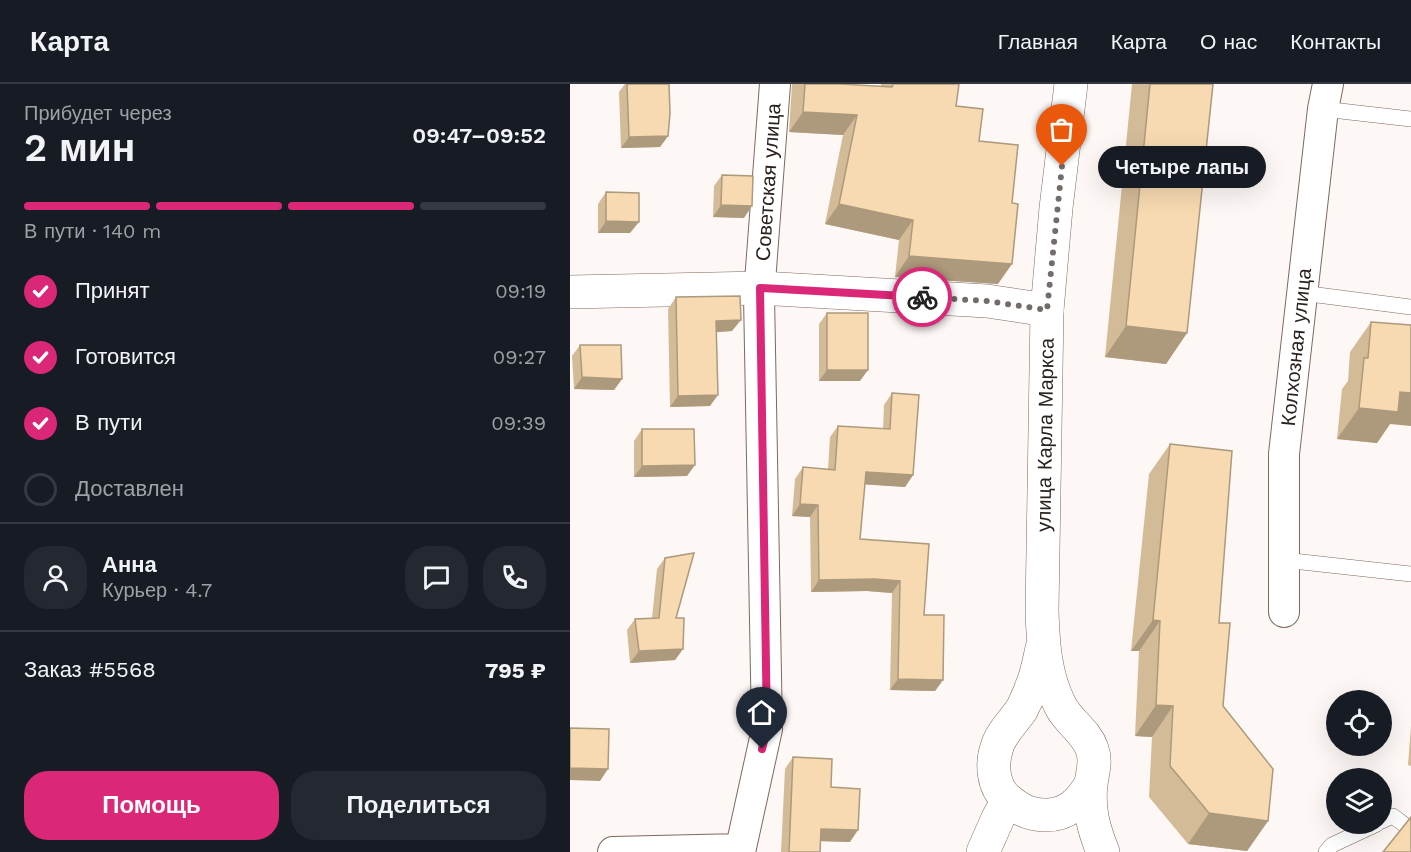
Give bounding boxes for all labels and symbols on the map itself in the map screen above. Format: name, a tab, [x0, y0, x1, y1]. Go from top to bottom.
street label: Советская улица	[751, 101, 786, 262]
pin	[1036, 104, 1087, 166]
callout: Четыре лапы	[1098, 145, 1266, 187]
street label: Колхозная улица	[1276, 266, 1316, 427]
courier	[892, 267, 952, 327]
street label: улица Карла Маркса	[1031, 337, 1059, 532]
pin	[736, 687, 787, 749]

